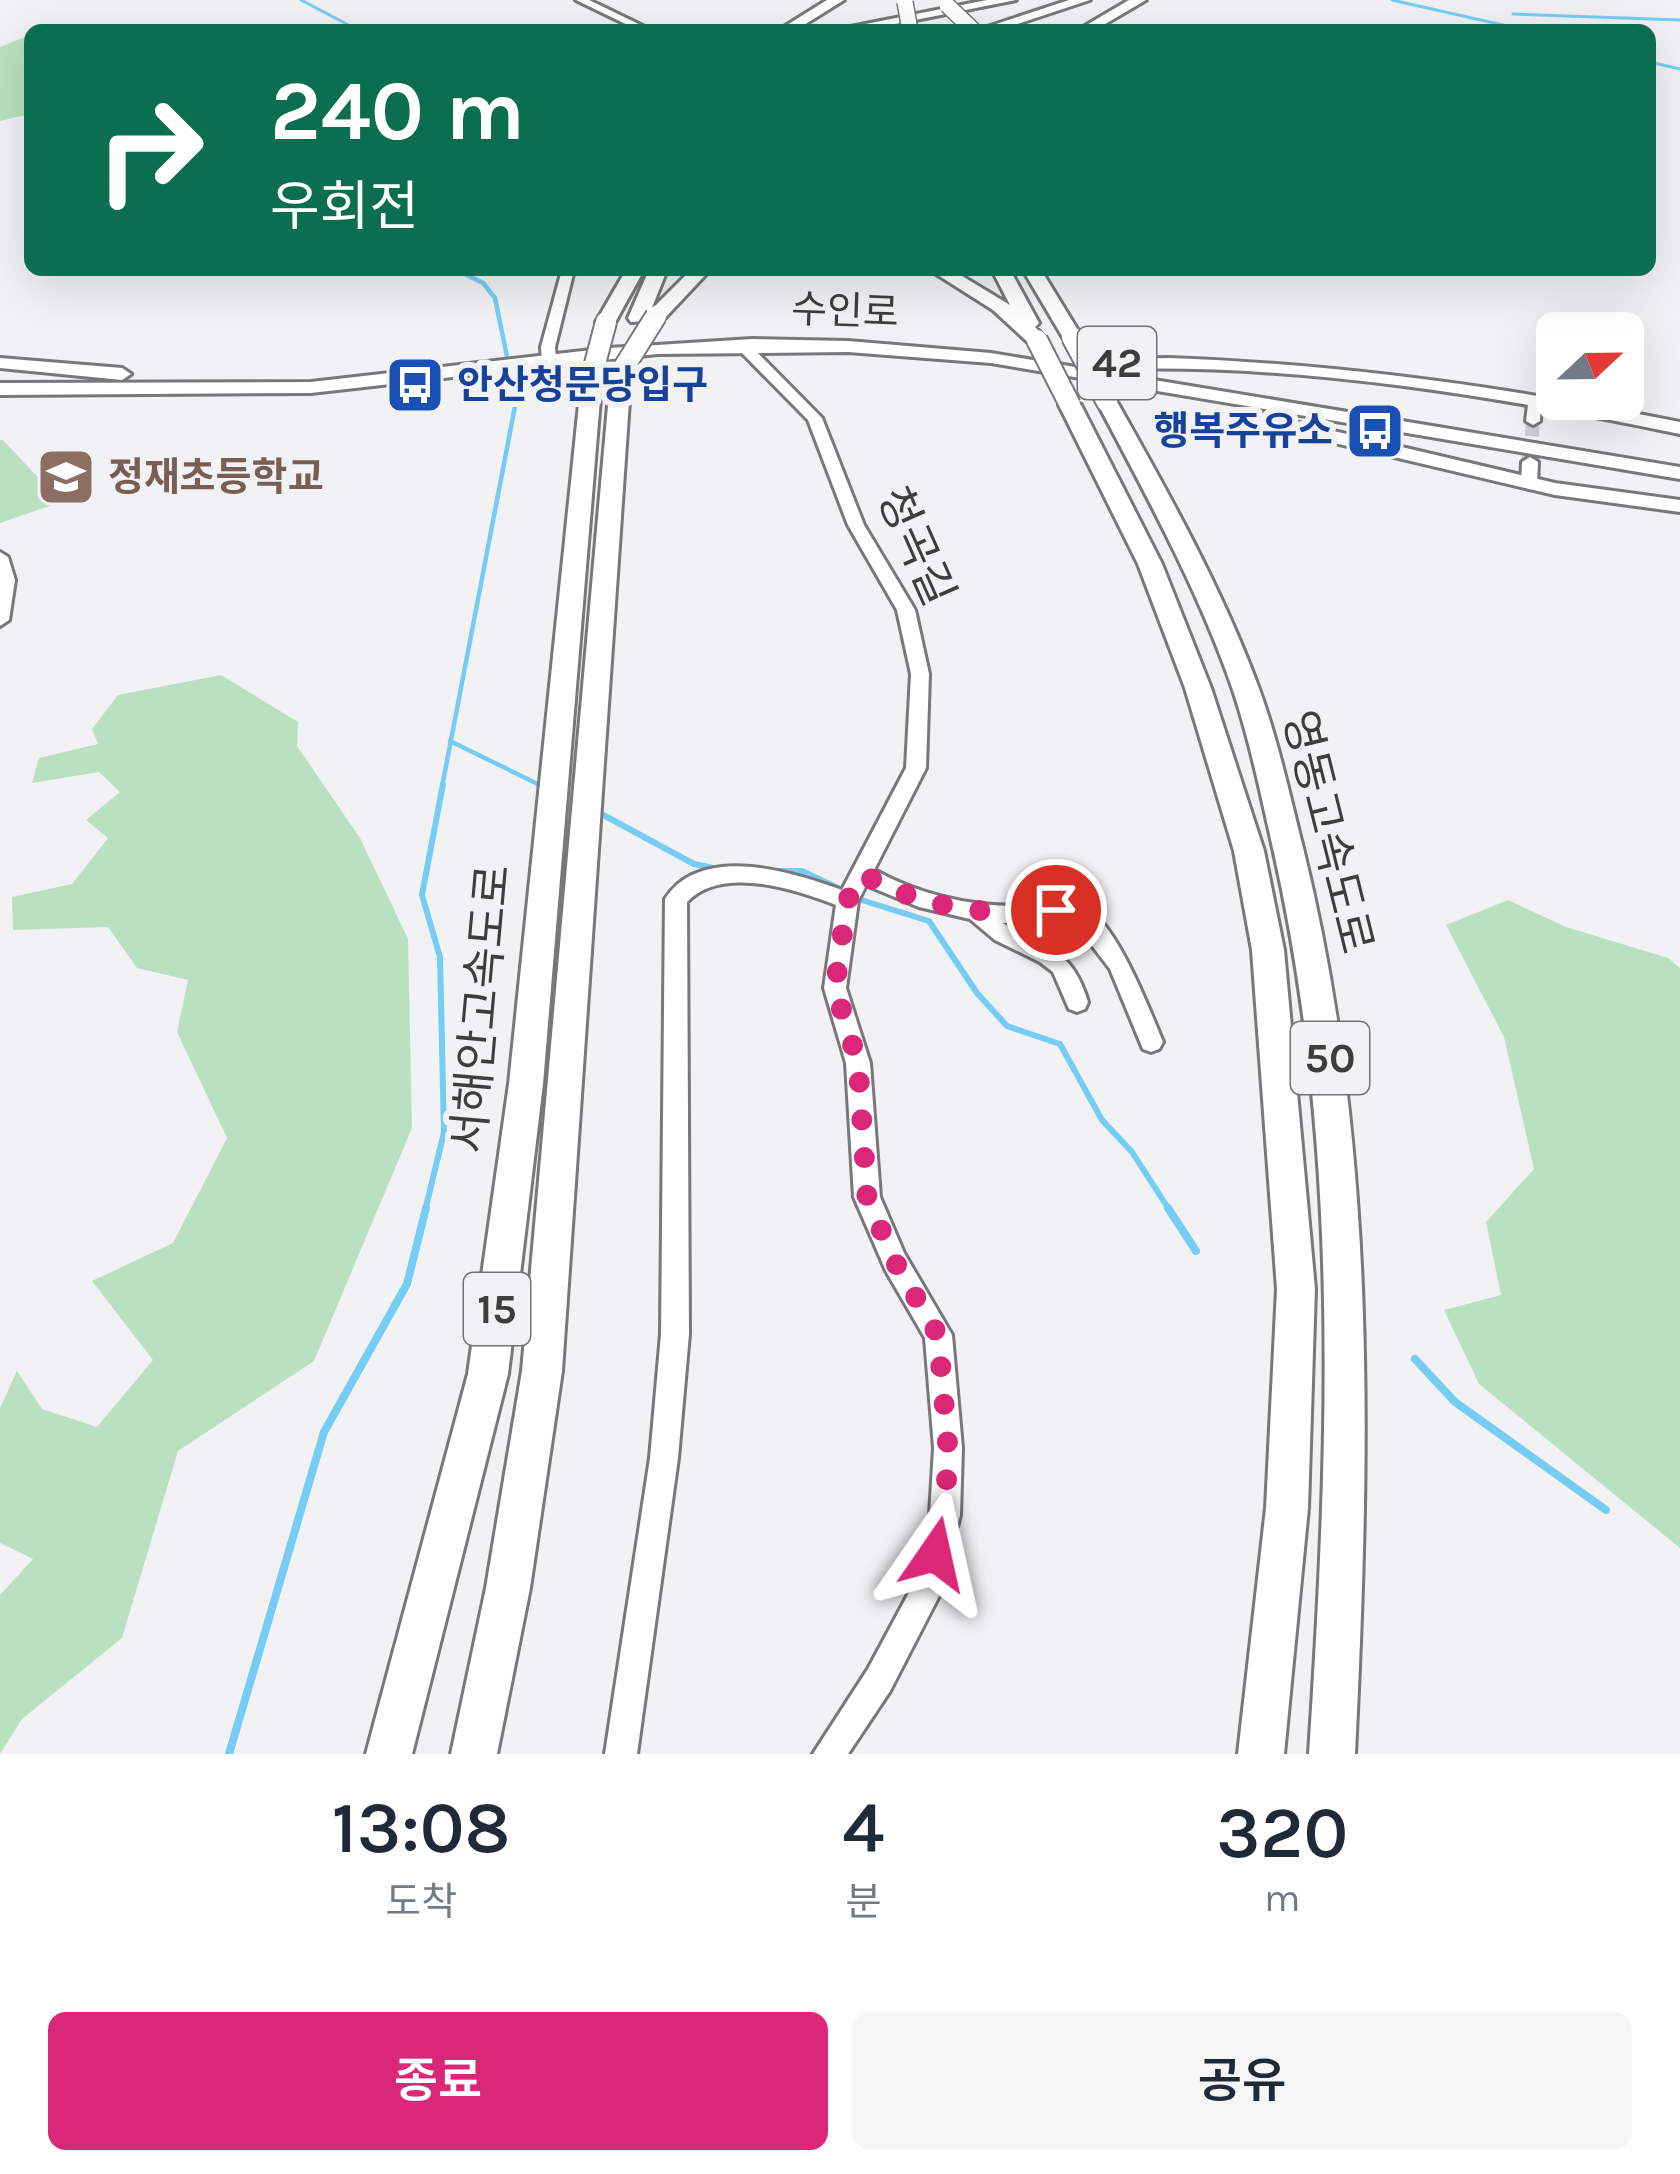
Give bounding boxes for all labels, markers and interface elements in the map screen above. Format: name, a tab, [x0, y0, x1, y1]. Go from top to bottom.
text: 240 m	[270, 62, 525, 160]
icon: right	[72, 72, 228, 228]
text: 우회전	[270, 175, 419, 239]
street label: 수인로	[790, 286, 900, 336]
north arrow	[1536, 312, 1644, 420]
map controls	[1536, 312, 1644, 420]
road number: 42	[1078, 327, 1156, 399]
bus stop icon: 안산청문당입구	[384, 354, 446, 416]
place label: 안산청문당입구	[457, 362, 708, 408]
bus stop icon: 행복주유소	[1344, 400, 1406, 462]
place label: 행복주유소	[1154, 408, 1333, 454]
school or university icon: 정재초등학교	[35, 446, 97, 508]
place label: 정재초등학교	[108, 454, 323, 500]
street label: 청곡길	[867, 479, 965, 613]
street label: 영동고속도로	[1273, 705, 1383, 959]
pin	[1005, 859, 1107, 961]
street label: 서해안고속도로	[442, 862, 520, 1156]
icon: arrive	[1023, 877, 1089, 943]
road number: 50	[1291, 1022, 1369, 1094]
road number: 15	[464, 1273, 530, 1345]
position arrow	[872, 1491, 998, 1617]
text: 13:08	[332, 1786, 510, 1870]
text: 4	[842, 1786, 884, 1870]
text: 320	[1216, 1791, 1348, 1875]
text: m	[1264, 1875, 1300, 1921]
text: 도착	[385, 1879, 457, 1925]
text: 분	[845, 1879, 881, 1925]
button: 종료	[48, 2012, 828, 2150]
button: 공유	[852, 2012, 1632, 2150]

